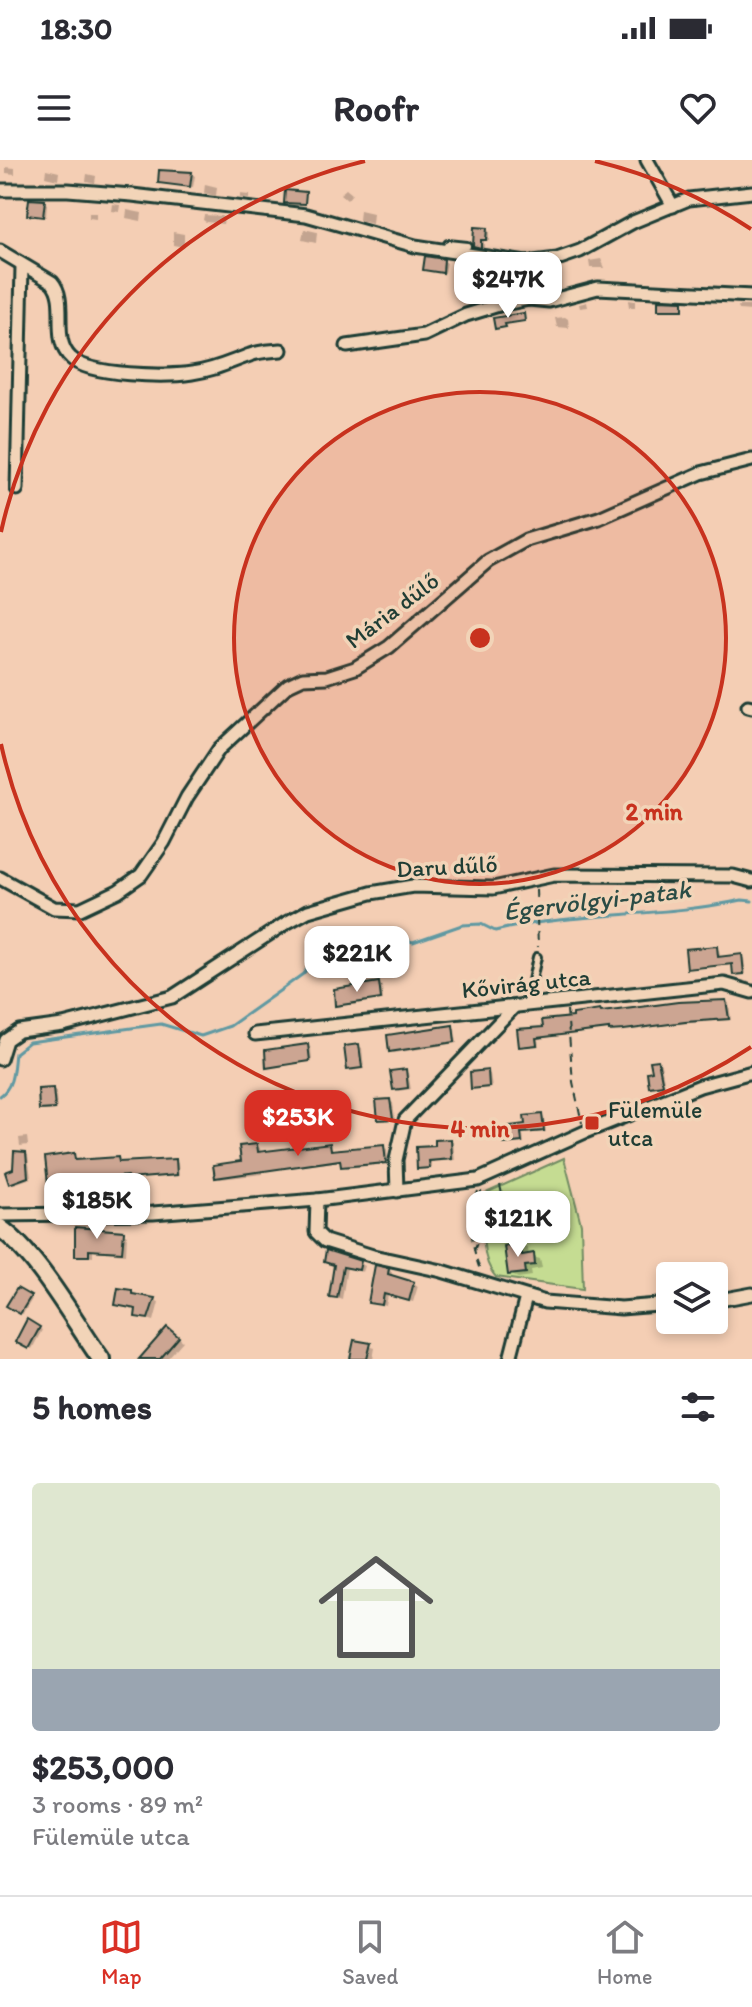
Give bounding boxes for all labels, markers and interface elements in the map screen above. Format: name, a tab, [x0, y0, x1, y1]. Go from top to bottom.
text: 18:30	[40, 10, 113, 47]
icon: menu	[32, 86, 76, 130]
icon: heart	[676, 86, 720, 130]
text: Roofr	[333, 87, 419, 130]
pin: $247K	[452, 252, 564, 320]
text: $247K	[472, 262, 544, 294]
street label: Mária dűlő	[340, 565, 444, 655]
centre of rings	[466, 624, 494, 652]
text: 2 min	[625, 797, 683, 826]
street label: Daru dűlő	[395, 849, 499, 883]
water label: Égervölgyi-patak	[502, 872, 694, 927]
pin: $221K	[301, 926, 413, 994]
text: $221K	[322, 936, 392, 968]
street label: Kővirág utca	[460, 962, 593, 1004]
pin: $253K	[242, 1090, 354, 1158]
place label: Fülemüle utca	[608, 1095, 702, 1152]
text: $253K	[262, 1100, 334, 1132]
text: 4 min	[451, 1114, 510, 1143]
marker: Fülemüle utca	[583, 1114, 601, 1132]
pin: $185K	[41, 1173, 153, 1241]
text: $185K	[62, 1183, 132, 1215]
pin: $121K	[462, 1191, 574, 1259]
text: $121K	[484, 1201, 552, 1233]
map controls	[656, 1262, 728, 1334]
button: layers	[656, 1262, 728, 1334]
icon: filters	[676, 1385, 720, 1429]
text: 5 homes	[32, 1387, 152, 1428]
icon: home	[304, 1535, 448, 1679]
text: $253,000	[32, 1747, 174, 1788]
text: 3 rooms · 89 m²	[32, 1788, 203, 1820]
text: Fülemüle utca	[32, 1820, 190, 1852]
tab: Map	[99, 1915, 143, 1990]
tab: Saved	[342, 1915, 398, 1990]
tab: Home	[597, 1915, 653, 1990]

